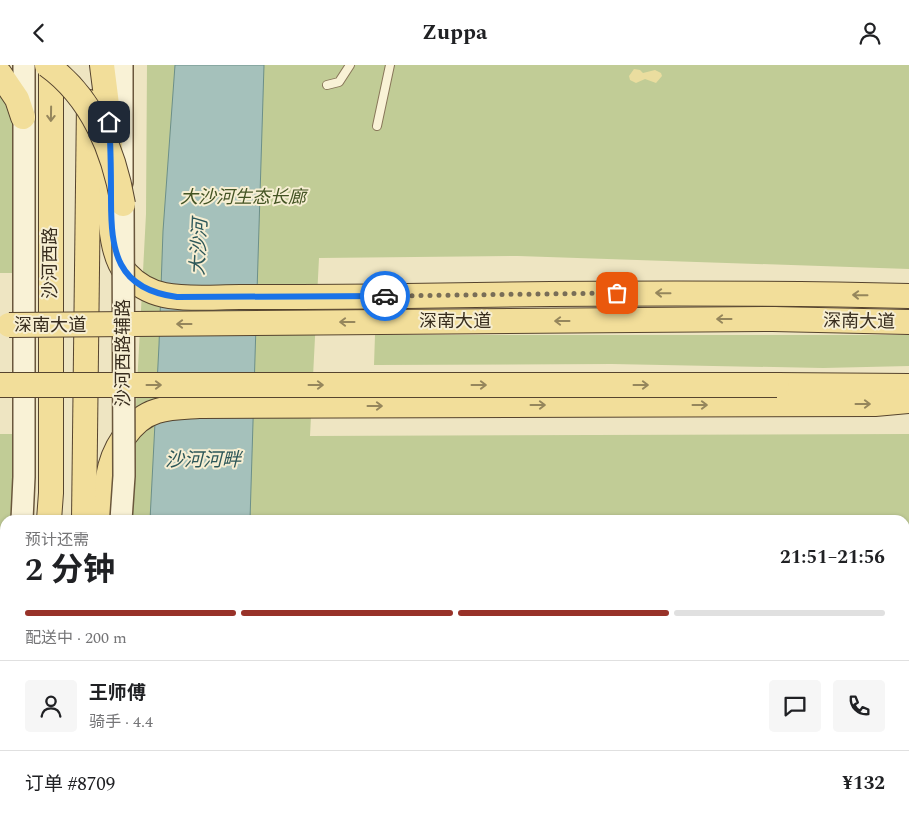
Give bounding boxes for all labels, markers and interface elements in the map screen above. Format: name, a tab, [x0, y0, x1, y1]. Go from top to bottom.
text: Zuppa	[422, 16, 487, 49]
icon: back	[25, 19, 53, 47]
icon: person	[856, 19, 884, 47]
pin	[88, 101, 130, 143]
one-way arrow	[46, 105, 55, 121]
icon: home	[95, 108, 123, 136]
park label: 大沙河生态长廊	[180, 184, 309, 211]
water label: 大沙河	[184, 214, 216, 276]
street label: 沙河西路	[37, 227, 64, 299]
courier	[360, 271, 410, 321]
pin	[596, 272, 638, 314]
icon: bag	[603, 279, 631, 307]
icon: car	[371, 282, 399, 310]
one-way arrow	[655, 289, 671, 298]
one-way arrow	[853, 290, 869, 300]
street label: 沙河西路辅路	[110, 299, 137, 407]
street label: 深南大道	[823, 307, 895, 336]
street label: 深南大道	[419, 308, 491, 335]
street label: 深南大道	[14, 312, 86, 339]
one-way arrow	[717, 314, 733, 324]
one-way arrow	[554, 316, 570, 326]
one-way arrow	[339, 317, 356, 327]
one-way arrow	[177, 319, 193, 329]
one-way arrow	[145, 380, 161, 390]
one-way arrow	[308, 380, 324, 390]
one-way arrow	[470, 380, 486, 390]
one-way arrow	[632, 380, 649, 390]
one-way arrow	[854, 399, 870, 409]
one-way arrow	[529, 400, 545, 410]
one-way arrow	[692, 400, 708, 410]
one-way arrow	[366, 401, 383, 411]
water label: 沙河河畔	[165, 446, 244, 475]
text: 预计还需	[25, 528, 89, 552]
text: 21:51–21:56	[780, 543, 885, 572]
text: 2 分钟	[25, 546, 115, 595]
text: 配送中 · 200 m	[25, 626, 127, 650]
text: 王师傅	[89, 679, 146, 708]
button: person	[25, 680, 77, 732]
button: chat	[769, 680, 821, 732]
button: phone	[833, 680, 885, 732]
text: 骑手 · 4.4	[89, 710, 153, 734]
text: ¥132	[842, 769, 885, 798]
text: 订单 #8709	[25, 770, 115, 799]

